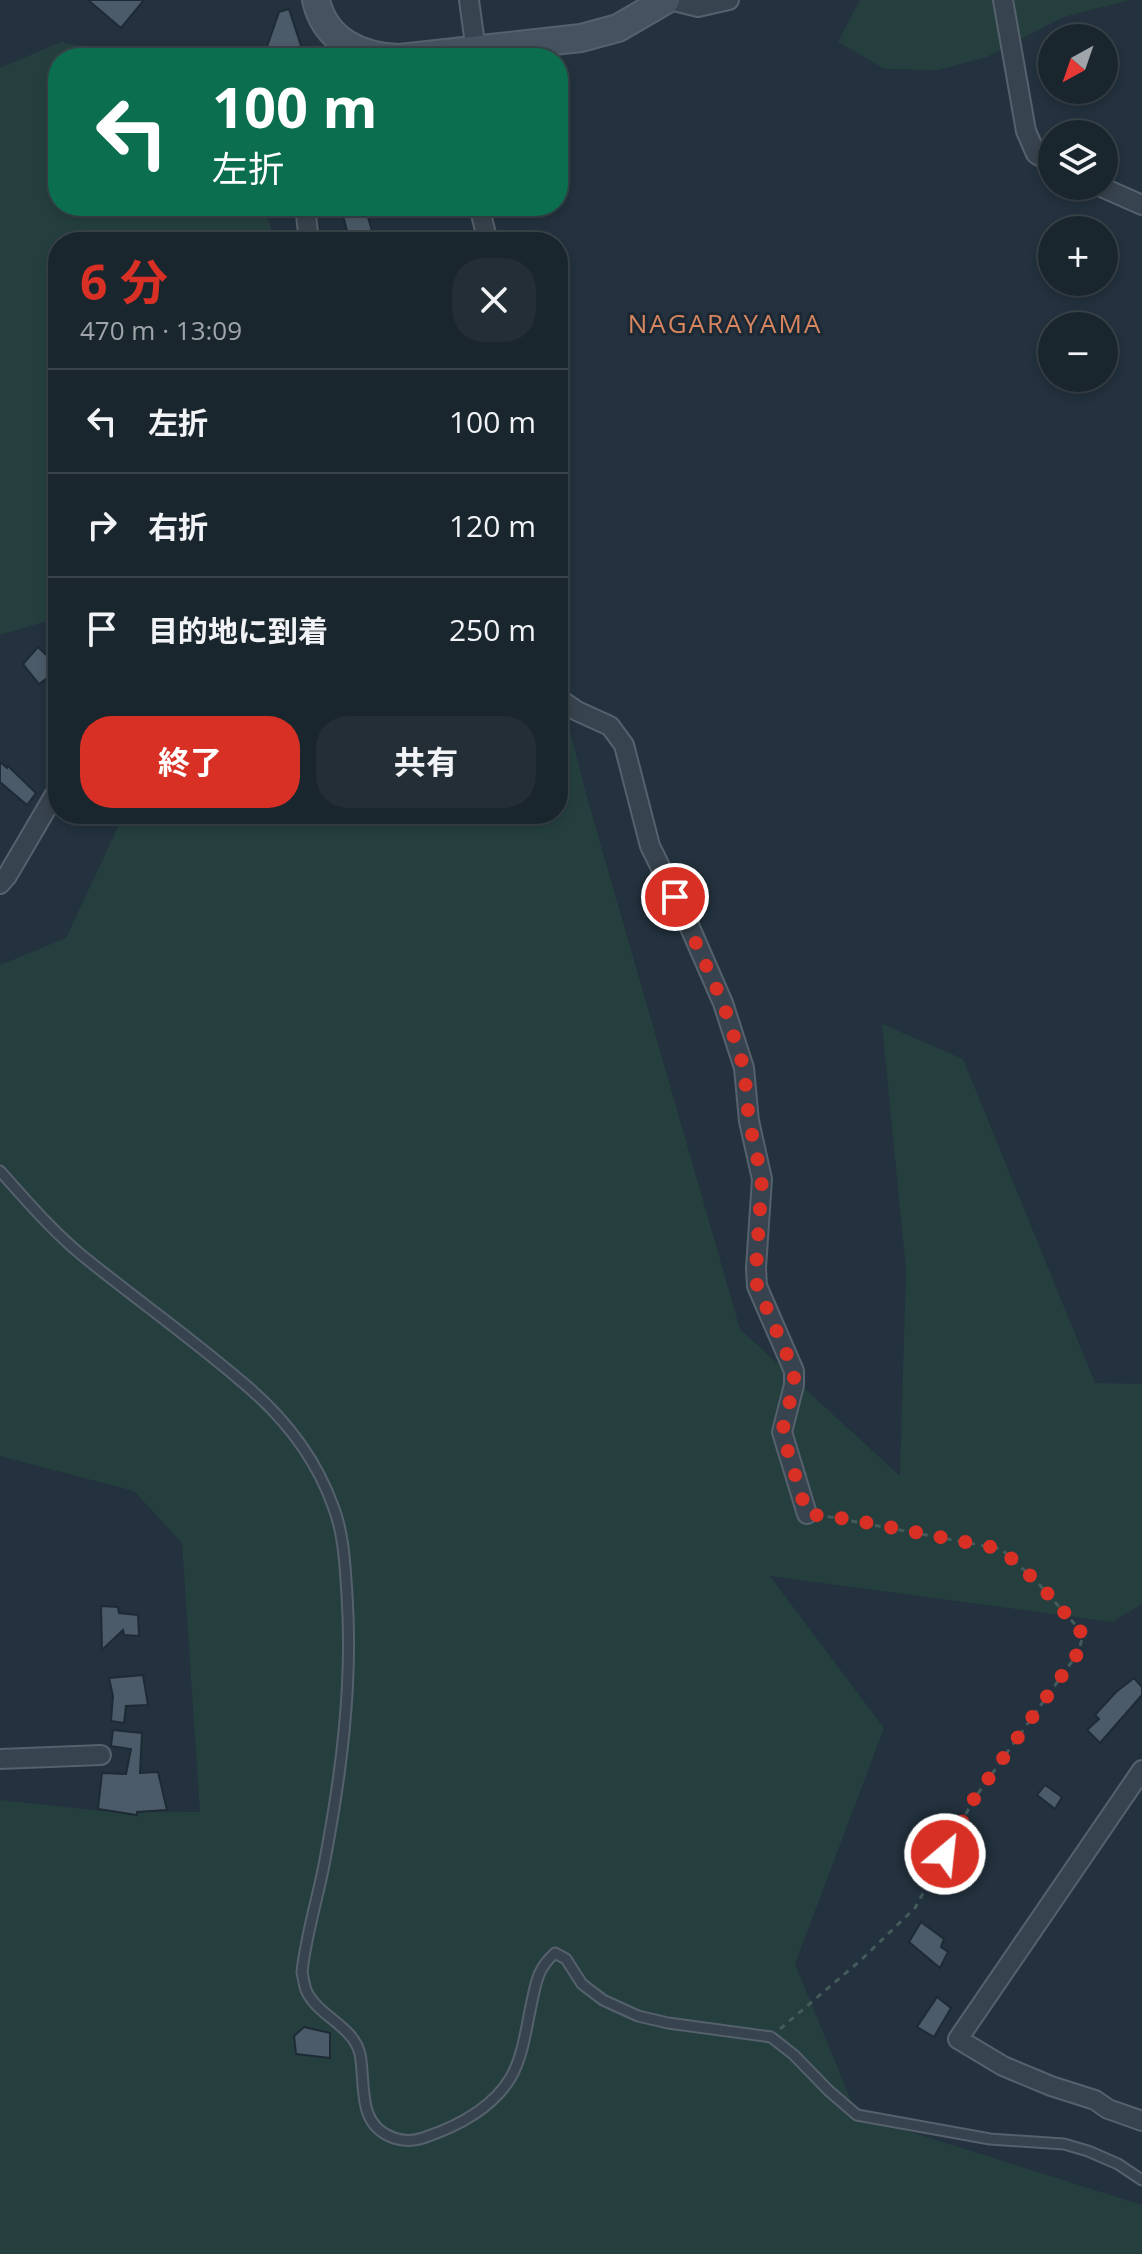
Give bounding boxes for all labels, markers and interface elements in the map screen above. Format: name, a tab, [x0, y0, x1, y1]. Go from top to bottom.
north arrow	[1038, 24, 1118, 104]
map controls	[1038, 24, 1118, 392]
text: 100 m	[212, 68, 378, 144]
icon: left	[80, 80, 184, 184]
button: layers	[1038, 120, 1118, 200]
text: 左折	[212, 144, 284, 193]
button: +	[1038, 216, 1118, 296]
text: 6 分	[80, 249, 168, 314]
button: close	[452, 258, 536, 342]
district label: NAGARAYAMA	[628, 305, 822, 341]
text: 470 m · 13:09	[80, 312, 242, 348]
button: −	[1038, 312, 1118, 392]
icon: left	[80, 399, 124, 443]
text: 100 m	[449, 401, 536, 442]
text: 左折	[148, 402, 208, 443]
icon: right	[80, 503, 124, 547]
text: 120 m	[449, 505, 536, 546]
text: 右折	[148, 506, 208, 547]
icon: arrive	[80, 607, 124, 651]
text: 250 m	[449, 609, 536, 650]
text: 目的地に到着	[148, 610, 328, 651]
button: 終了	[80, 716, 300, 808]
button: 共有	[316, 716, 536, 808]
pin	[641, 863, 709, 931]
icon: arrive	[653, 875, 697, 919]
position arrow	[903, 1812, 987, 1896]

